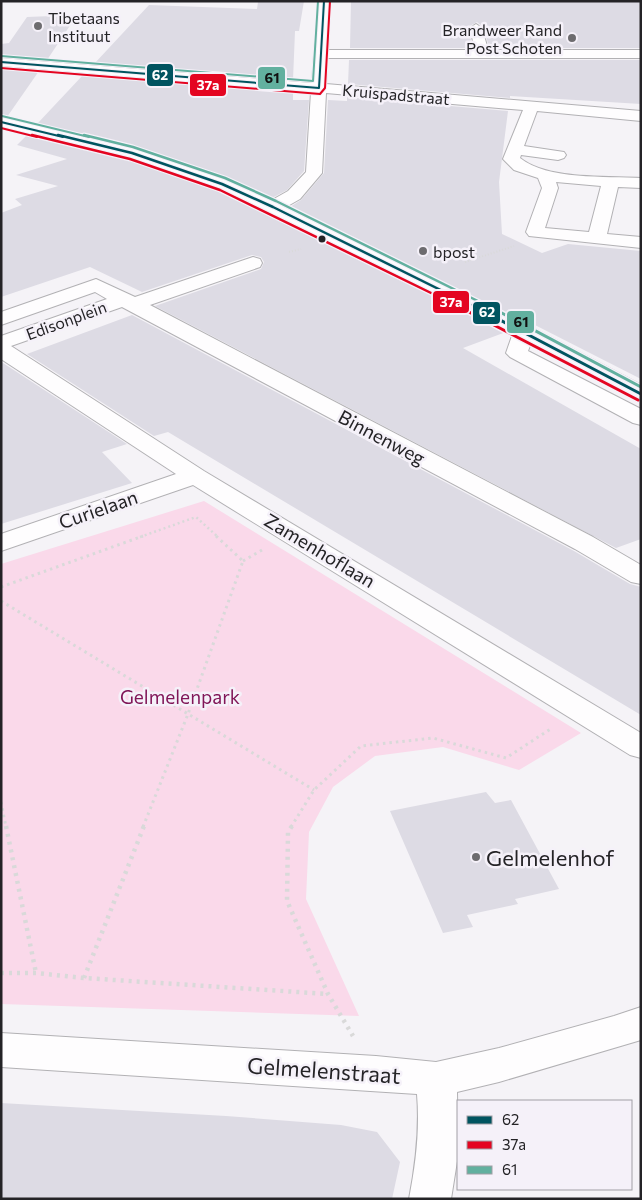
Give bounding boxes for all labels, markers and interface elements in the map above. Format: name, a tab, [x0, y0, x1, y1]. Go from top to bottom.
place label: Tibetaans Instituut	[48, 8, 120, 45]
marker: Tibetaans Instituut	[32, 20, 44, 32]
place label: Brandweer Rand Post Schoten	[442, 20, 562, 57]
marker: Brandweer Rand Post Schoten	[566, 32, 578, 44]
line badge: 62	[146, 63, 174, 87]
text: 62	[152, 66, 168, 83]
line badge: 61	[257, 66, 286, 90]
text: 61	[265, 69, 279, 86]
line badge: 37a	[189, 73, 227, 97]
text: 37a	[197, 76, 219, 93]
street label: Kruispadstraat	[341, 80, 451, 108]
unlabelled marker	[317, 234, 327, 244]
place label: bpost	[433, 242, 476, 261]
marker: bpost	[417, 245, 429, 257]
line badge: 37a	[432, 290, 470, 314]
text: 37a	[440, 293, 462, 310]
street label: Edisonplein	[23, 297, 109, 343]
line badge: 62	[472, 301, 501, 325]
text: 62	[479, 303, 495, 320]
line badge: 61	[506, 310, 535, 334]
text: 61	[514, 313, 528, 330]
street label: Binnenweg	[335, 405, 429, 469]
street label: Curielaan	[56, 485, 140, 533]
street label: Zamenhoflaan	[260, 508, 380, 592]
park label: Gelmelenpark	[120, 685, 240, 708]
place label: Gelmelenhof	[486, 844, 615, 871]
marker: Gelmelenhof	[470, 851, 482, 863]
street label: Gelmelenstraat	[246, 1051, 402, 1089]
legend	[457, 1100, 632, 1190]
text: 62	[502, 1110, 519, 1128]
text: 37a	[502, 1135, 526, 1153]
text: 61	[502, 1160, 518, 1178]

